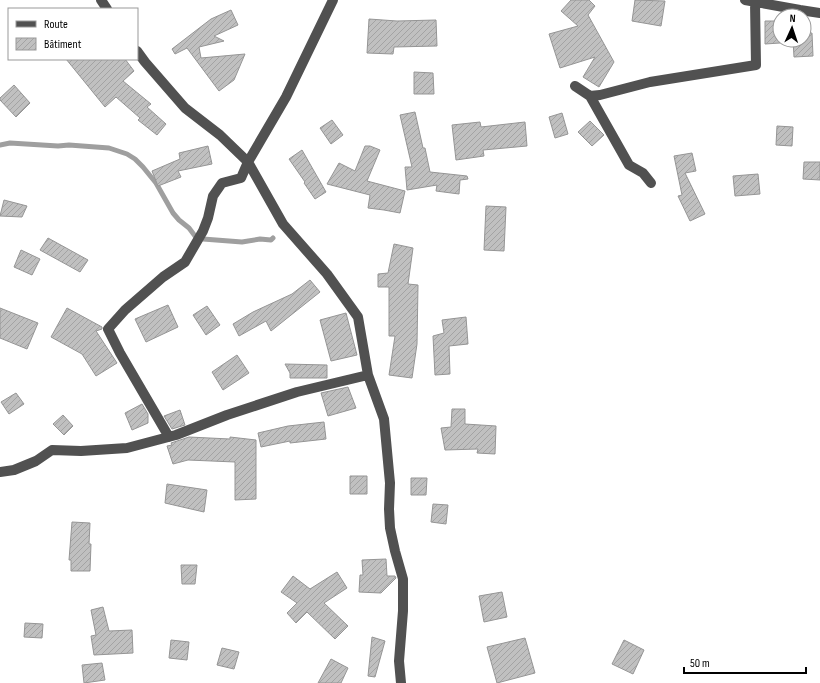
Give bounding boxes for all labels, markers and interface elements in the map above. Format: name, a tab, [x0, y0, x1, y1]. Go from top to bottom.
legend	[8, 8, 138, 60]
north arrow	[772, 8, 812, 48]
text: N	[789, 12, 796, 25]
text: Route	[44, 17, 68, 32]
text: Bâtiment	[44, 37, 82, 52]
scale bar	[684, 649, 806, 675]
text: 50 m	[690, 656, 710, 671]

